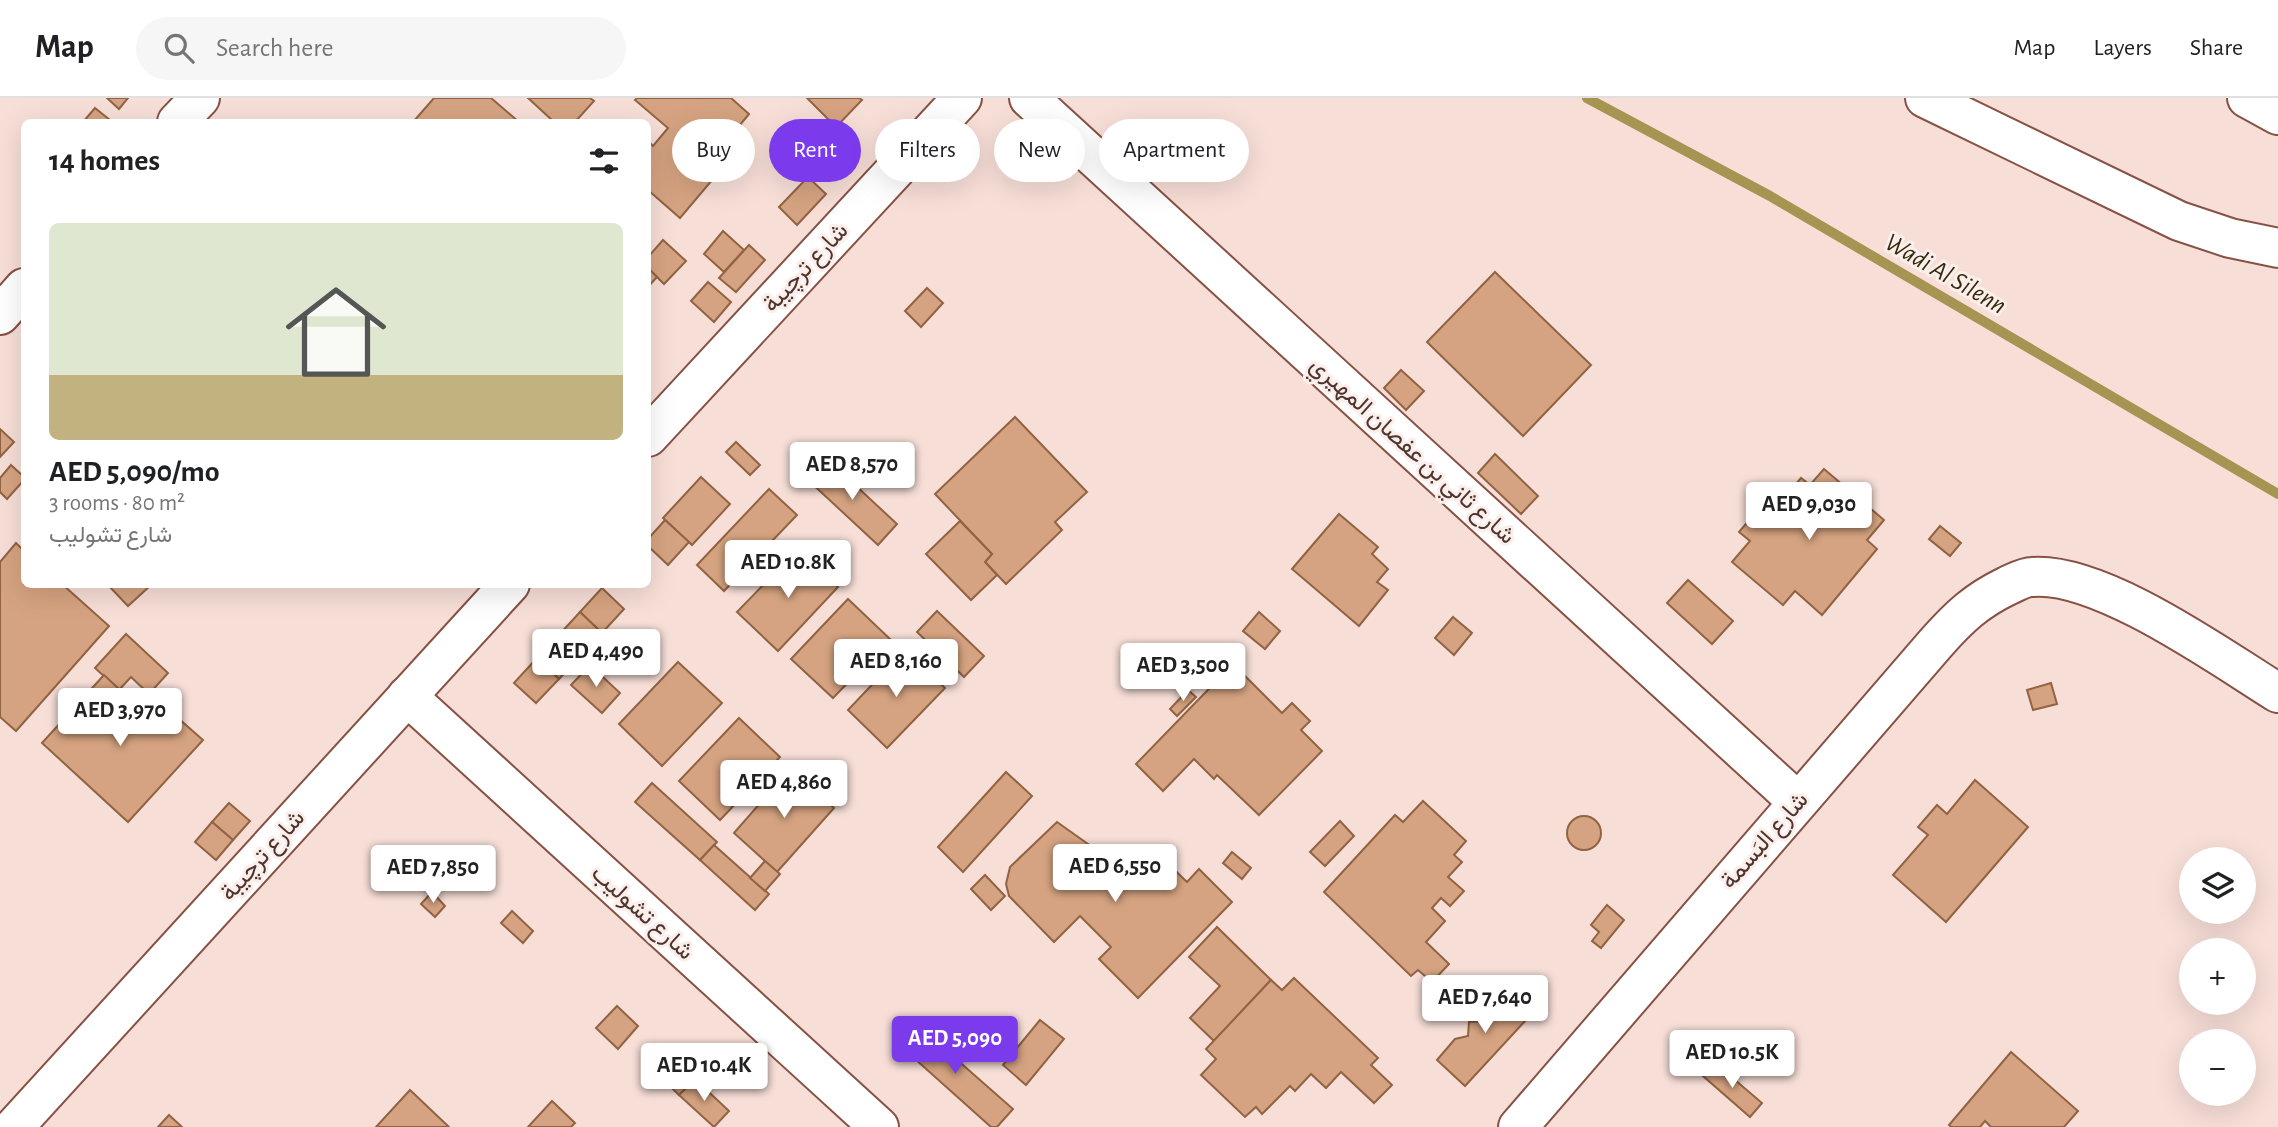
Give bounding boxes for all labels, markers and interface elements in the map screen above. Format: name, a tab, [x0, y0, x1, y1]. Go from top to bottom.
search box	[136, 17, 626, 80]
icon: search	[160, 29, 198, 67]
text: Map	[35, 31, 94, 64]
text: Search here	[216, 35, 334, 61]
text: Map	[2013, 36, 2055, 60]
text: Layers	[2093, 36, 2152, 60]
text: Share	[2190, 36, 2243, 60]
chip: Buy	[672, 119, 755, 182]
chip: Rent	[769, 119, 861, 182]
chip: Filters	[875, 119, 980, 182]
chip: New	[994, 119, 1085, 182]
chip: Apartment	[1099, 119, 1249, 182]
icon: filters	[585, 142, 623, 180]
text: 14 homes	[49, 146, 160, 176]
street label: شارع ترچيبة	[759, 218, 855, 319]
water label: Wadi Al Silenn	[1881, 229, 2010, 319]
icon: home	[273, 269, 399, 395]
street label: شارع ثاني بن عفصان المهيري	[1301, 353, 1519, 553]
pin: AED 8,570	[772, 442, 932, 502]
text: AED 8,570	[806, 453, 898, 476]
text: AED 5,090/mo	[49, 457, 220, 487]
pin: AED 9,030	[1729, 482, 1889, 542]
text: 3 rooms · 80 m²	[49, 492, 185, 515]
text: AED 9,030	[1762, 493, 1856, 516]
text: شارع تشوليب	[49, 524, 172, 547]
pin: AED 10.8K	[708, 540, 868, 600]
text: AED 10.8K	[741, 551, 835, 574]
pin: AED 4,490	[516, 630, 676, 689]
text: AED 4,490	[548, 640, 644, 663]
pin: AED 8,160	[816, 640, 976, 699]
pin: AED 3,500	[1103, 644, 1263, 703]
text: AED 8,160	[850, 650, 942, 673]
text: AED 3,500	[1136, 654, 1230, 677]
pin: AED 3,970	[40, 688, 200, 748]
text: AED 3,970	[74, 699, 166, 722]
pin: AED 4,860	[704, 760, 864, 820]
text: AED 4,860	[736, 771, 832, 794]
street label: شارع البَسمة	[1716, 788, 1815, 896]
street label: شارع ترچيبة	[216, 806, 312, 908]
pin: AED 6,550	[1035, 844, 1195, 904]
pin: AED 7,850	[353, 846, 513, 905]
map controls	[2179, 847, 2256, 1106]
button: layers	[2179, 847, 2256, 924]
text: AED 6,550	[1069, 855, 1161, 878]
text: AED 7,850	[387, 856, 479, 879]
street label: شارع تشوليب	[585, 861, 698, 967]
button: +	[2179, 938, 2256, 1015]
pin: AED 7,640	[1405, 976, 1565, 1035]
text: AED 7,640	[1438, 986, 1532, 1009]
pin: AED 5,090	[875, 1016, 1035, 1076]
text: AED 5,090	[908, 1027, 1002, 1050]
button: −	[2179, 1029, 2256, 1106]
pin: AED 10.5K	[1652, 1030, 1812, 1090]
text: AED 10.5K	[1686, 1041, 1778, 1064]
pin: AED 10.4K	[624, 1044, 784, 1103]
text: AED 10.4K	[657, 1054, 751, 1077]

